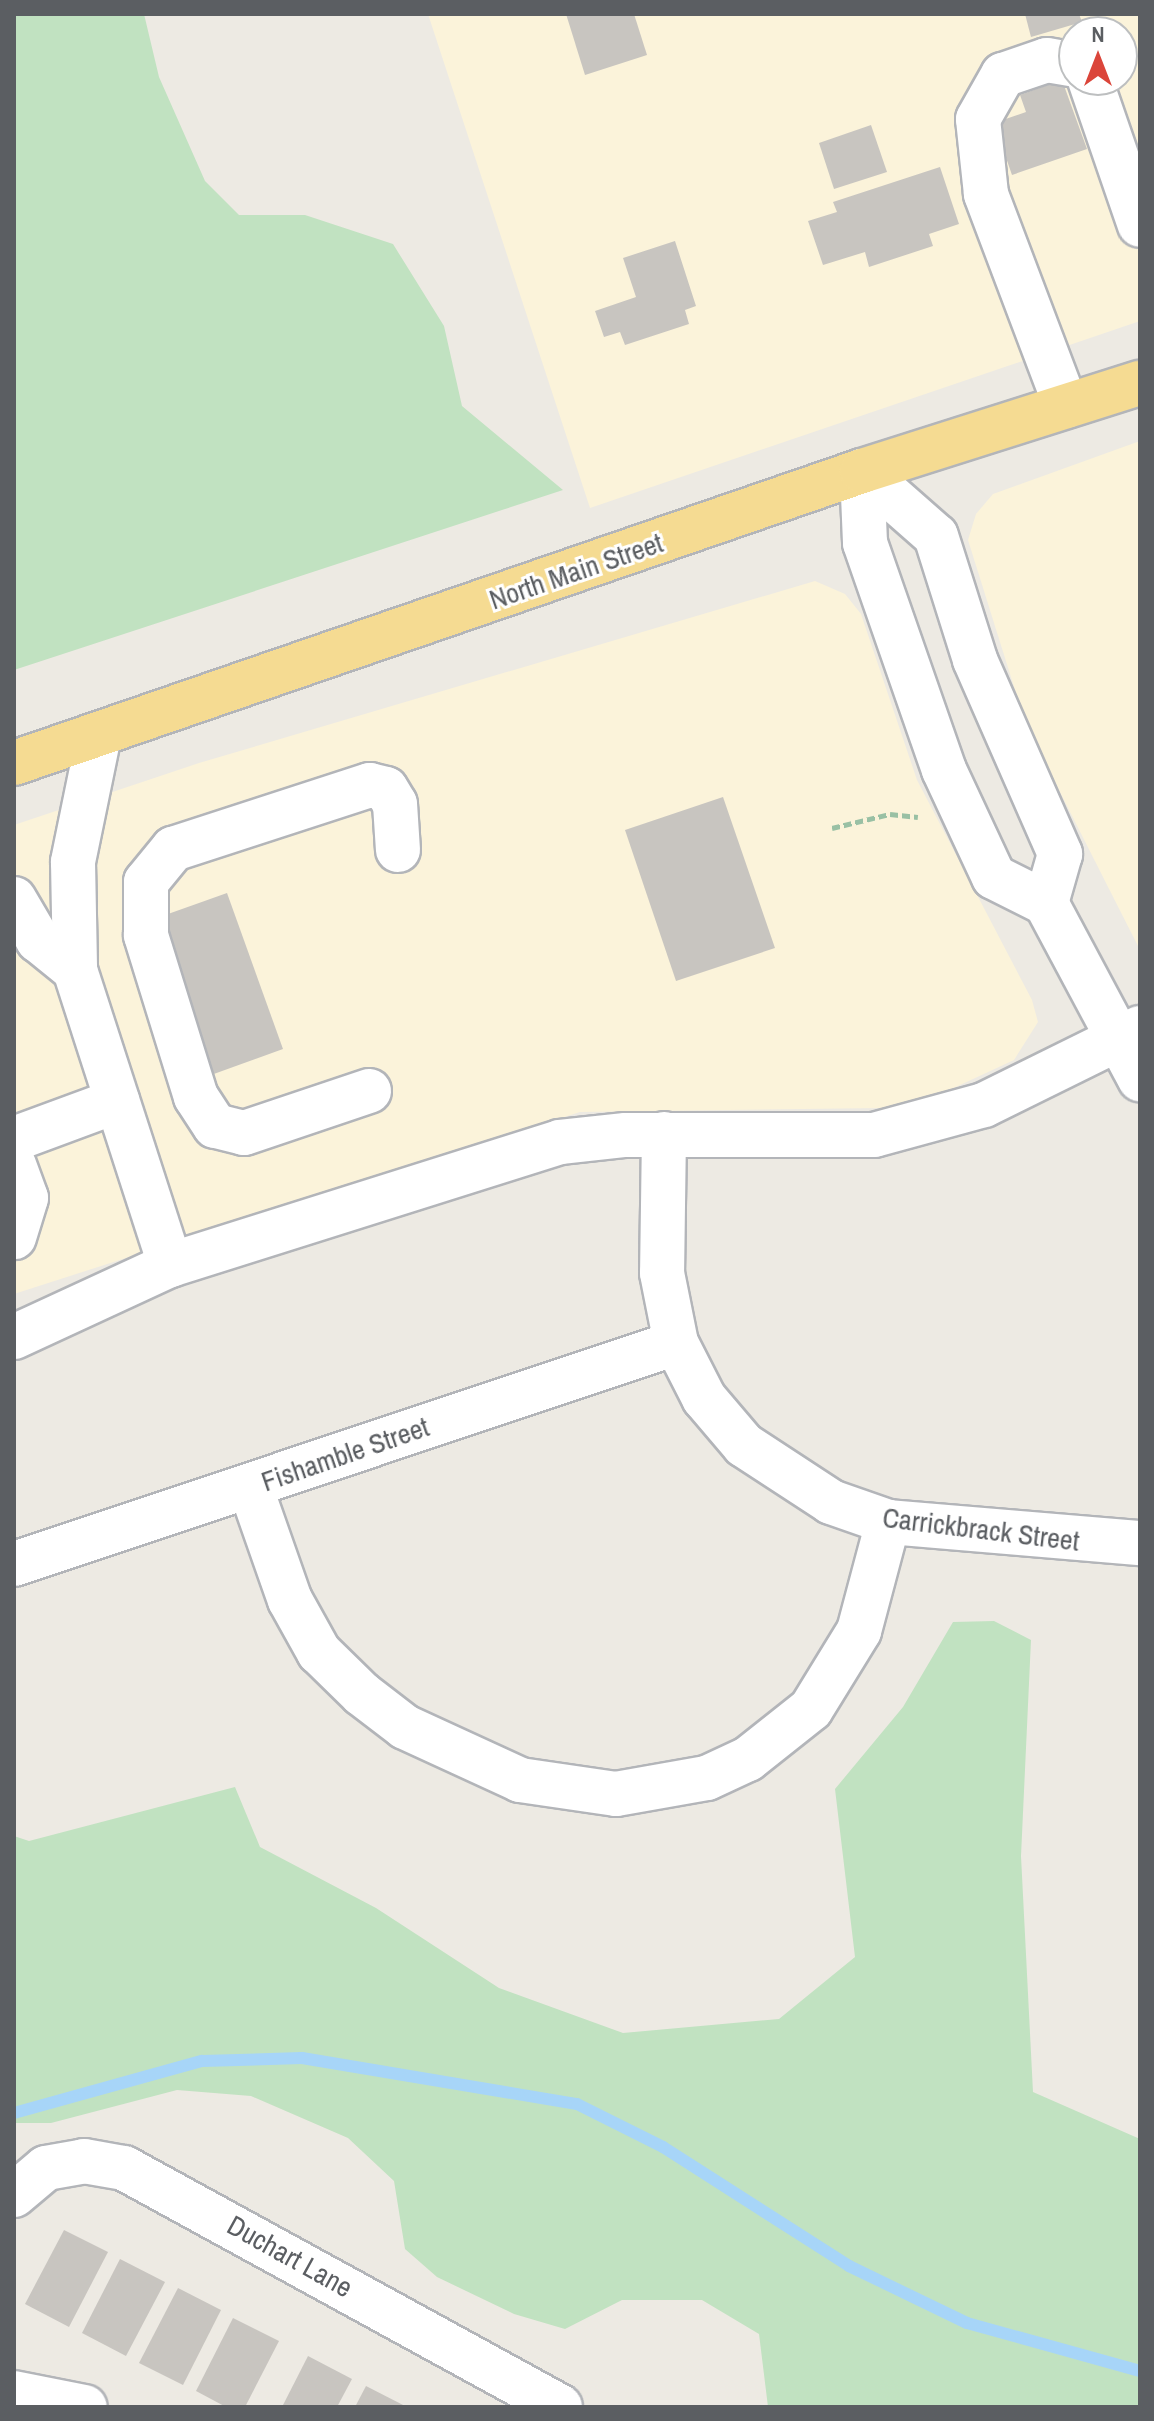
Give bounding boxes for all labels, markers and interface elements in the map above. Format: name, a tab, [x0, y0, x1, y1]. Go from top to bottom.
north arrow	[1058, 16, 1138, 96]
text: N	[1091, 19, 1105, 49]
street label: North Main Street	[485, 526, 667, 616]
street label: Fishamble Street	[257, 1410, 433, 1498]
street label: Carrickbrack Street	[881, 1500, 1081, 1558]
street label: Duchart Lane	[222, 2208, 358, 2304]

